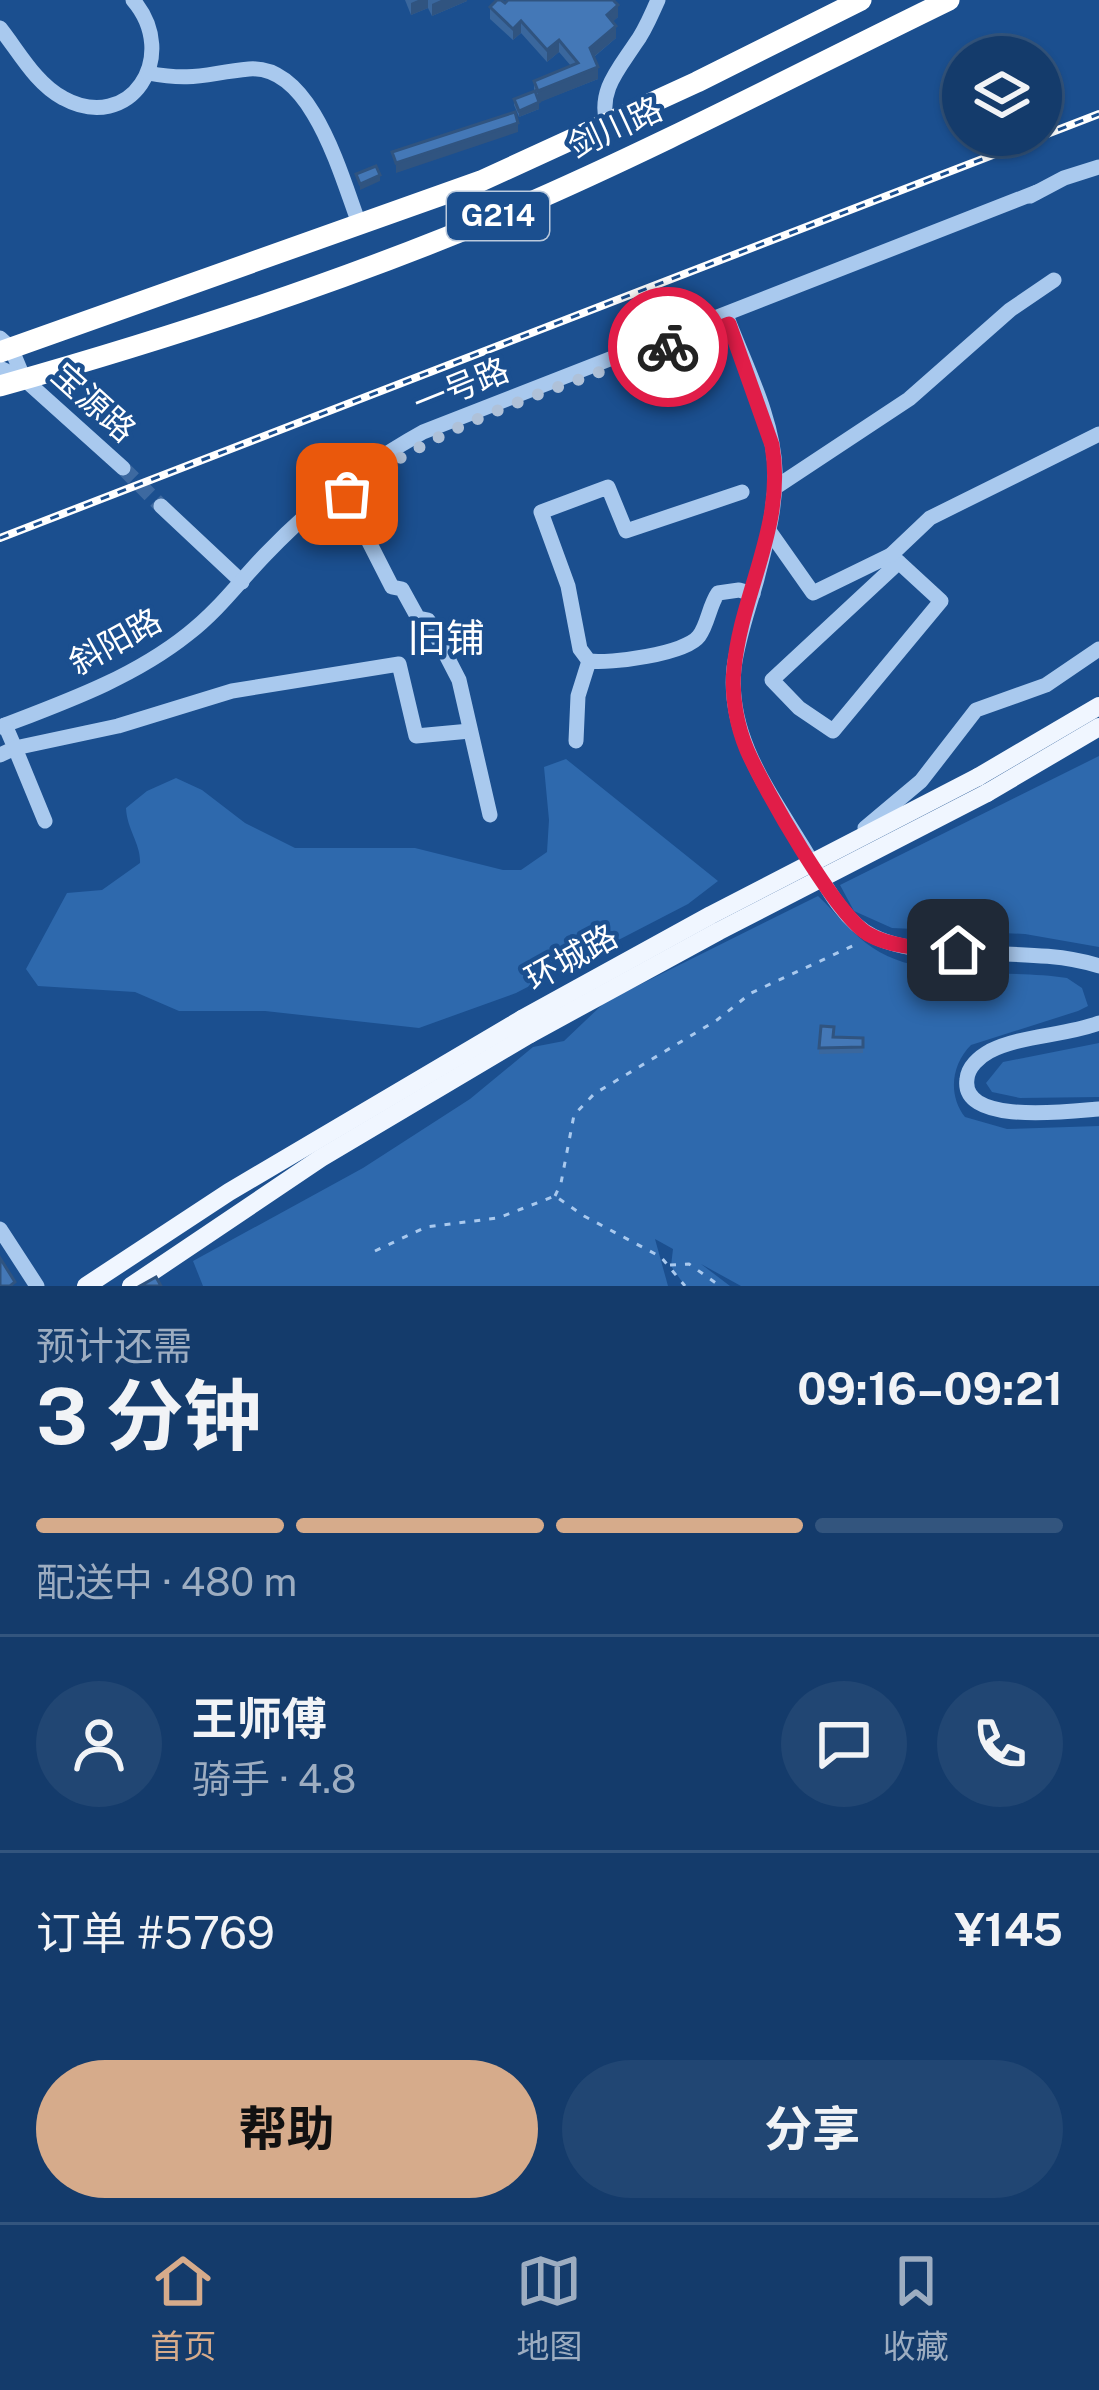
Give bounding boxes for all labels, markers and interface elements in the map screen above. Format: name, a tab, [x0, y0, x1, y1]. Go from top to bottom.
map controls	[942, 36, 1062, 156]
button: layers	[942, 36, 1062, 156]
street label: 剑川路	[562, 89, 668, 165]
road number: G214	[447, 192, 549, 240]
courier	[608, 287, 728, 407]
icon: bike	[635, 314, 701, 380]
street label: 一号路	[408, 350, 514, 422]
street label: 宝源路	[45, 355, 143, 449]
pin	[296, 443, 398, 545]
icon: bag	[314, 461, 380, 527]
street label: 斜阳路	[62, 600, 168, 682]
district label: 旧铺	[407, 615, 485, 661]
pin	[907, 899, 1009, 1001]
street label: 环城路	[518, 916, 624, 998]
icon: home	[925, 917, 991, 983]
text: 预计还需	[36, 1323, 192, 1369]
text: 09:16–09:21	[797, 1362, 1063, 1415]
text: 3 分钟	[36, 1370, 261, 1462]
text: 配送中 · 480 m	[36, 1559, 297, 1605]
button: person	[36, 1681, 162, 1807]
button: chat	[781, 1681, 907, 1807]
button: phone	[937, 1681, 1063, 1807]
text: 王师傅	[192, 1692, 327, 1745]
text: 骑手 · 4.8	[192, 1756, 356, 1802]
text: ¥145	[955, 1903, 1063, 1956]
text: 订单 #5769	[36, 1906, 275, 1959]
button: 帮助	[36, 2060, 538, 2198]
button: 分享	[562, 2060, 1063, 2198]
tab: 首页	[150, 2248, 216, 2368]
tab: 地图	[516, 2248, 582, 2368]
tab: 收藏	[883, 2248, 949, 2368]

